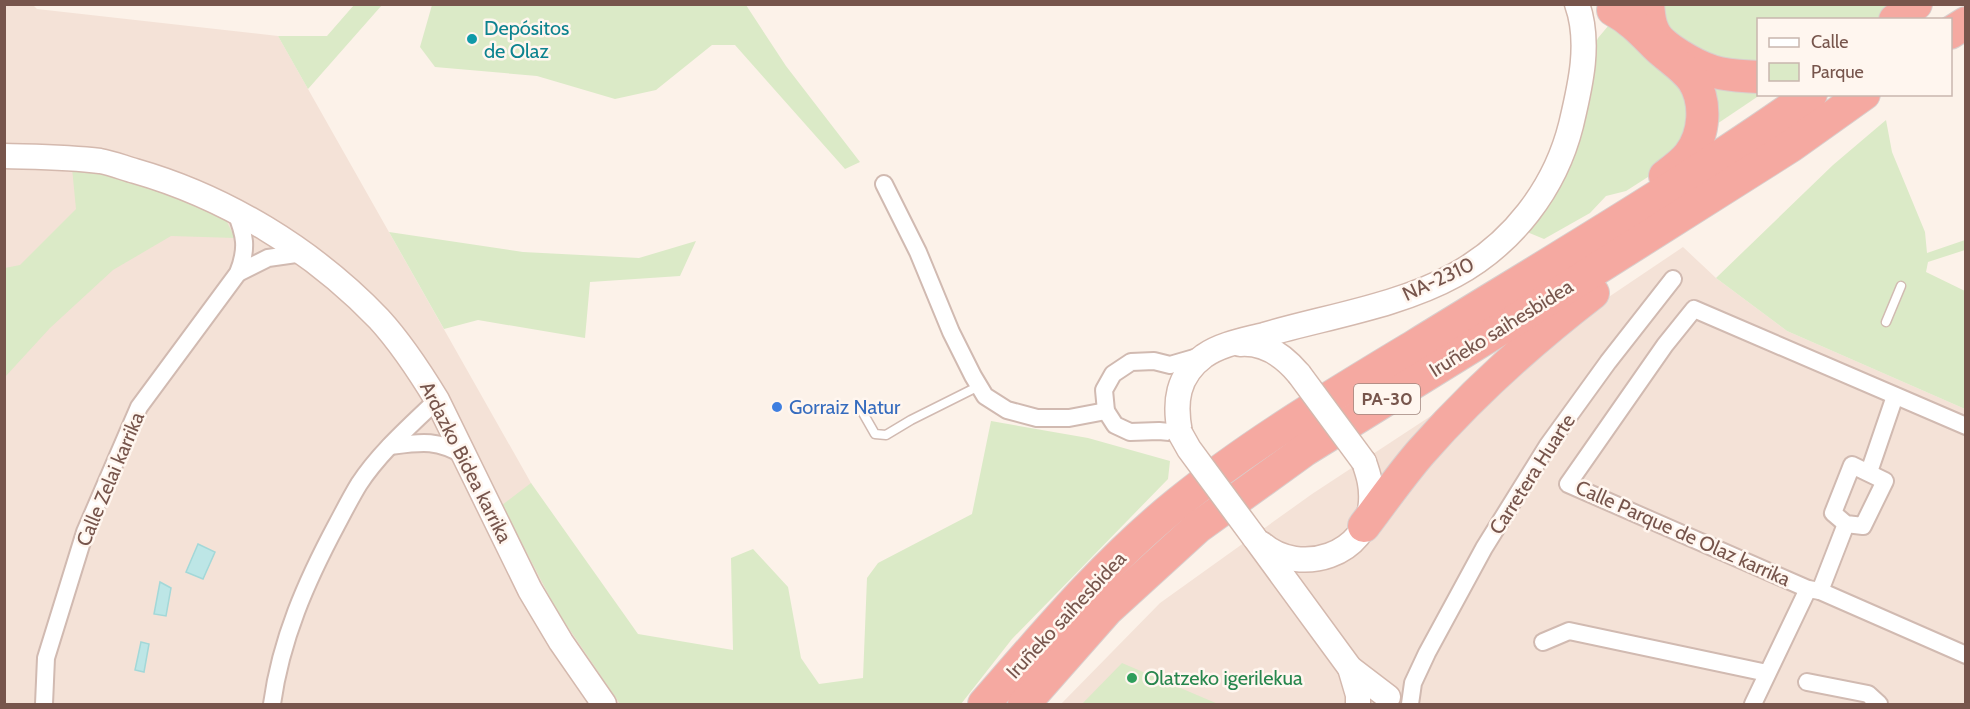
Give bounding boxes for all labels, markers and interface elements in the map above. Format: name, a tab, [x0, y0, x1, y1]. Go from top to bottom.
place label: Depósitos de Olaz	[484, 16, 569, 63]
legend	[1757, 18, 1952, 96]
text: Calle	[1811, 31, 1848, 53]
marker: Depósitos de Olaz	[465, 32, 479, 46]
text: Parque	[1811, 61, 1864, 83]
street label: NA-2310	[1398, 252, 1478, 306]
street label: Iruñeko saihesbidea	[1425, 274, 1578, 382]
street label: Ardazko Bidea karrika	[415, 377, 517, 547]
road number: PA-30	[1354, 384, 1420, 414]
place label: Gorraiz Natur	[789, 395, 901, 419]
marker: Gorraiz Natur	[770, 400, 784, 414]
street label: Calle Zelai karrika	[71, 408, 149, 550]
street label: Carretera Huarte	[1484, 409, 1580, 539]
street label: Calle Parque de Olaz karrika	[1572, 475, 1794, 591]
street label: Iruñeko saihesbidea	[1001, 546, 1131, 683]
place label: Olatzeko igerilekua	[1144, 666, 1303, 690]
marker: Olatzeko igerilekua	[1125, 671, 1139, 685]

